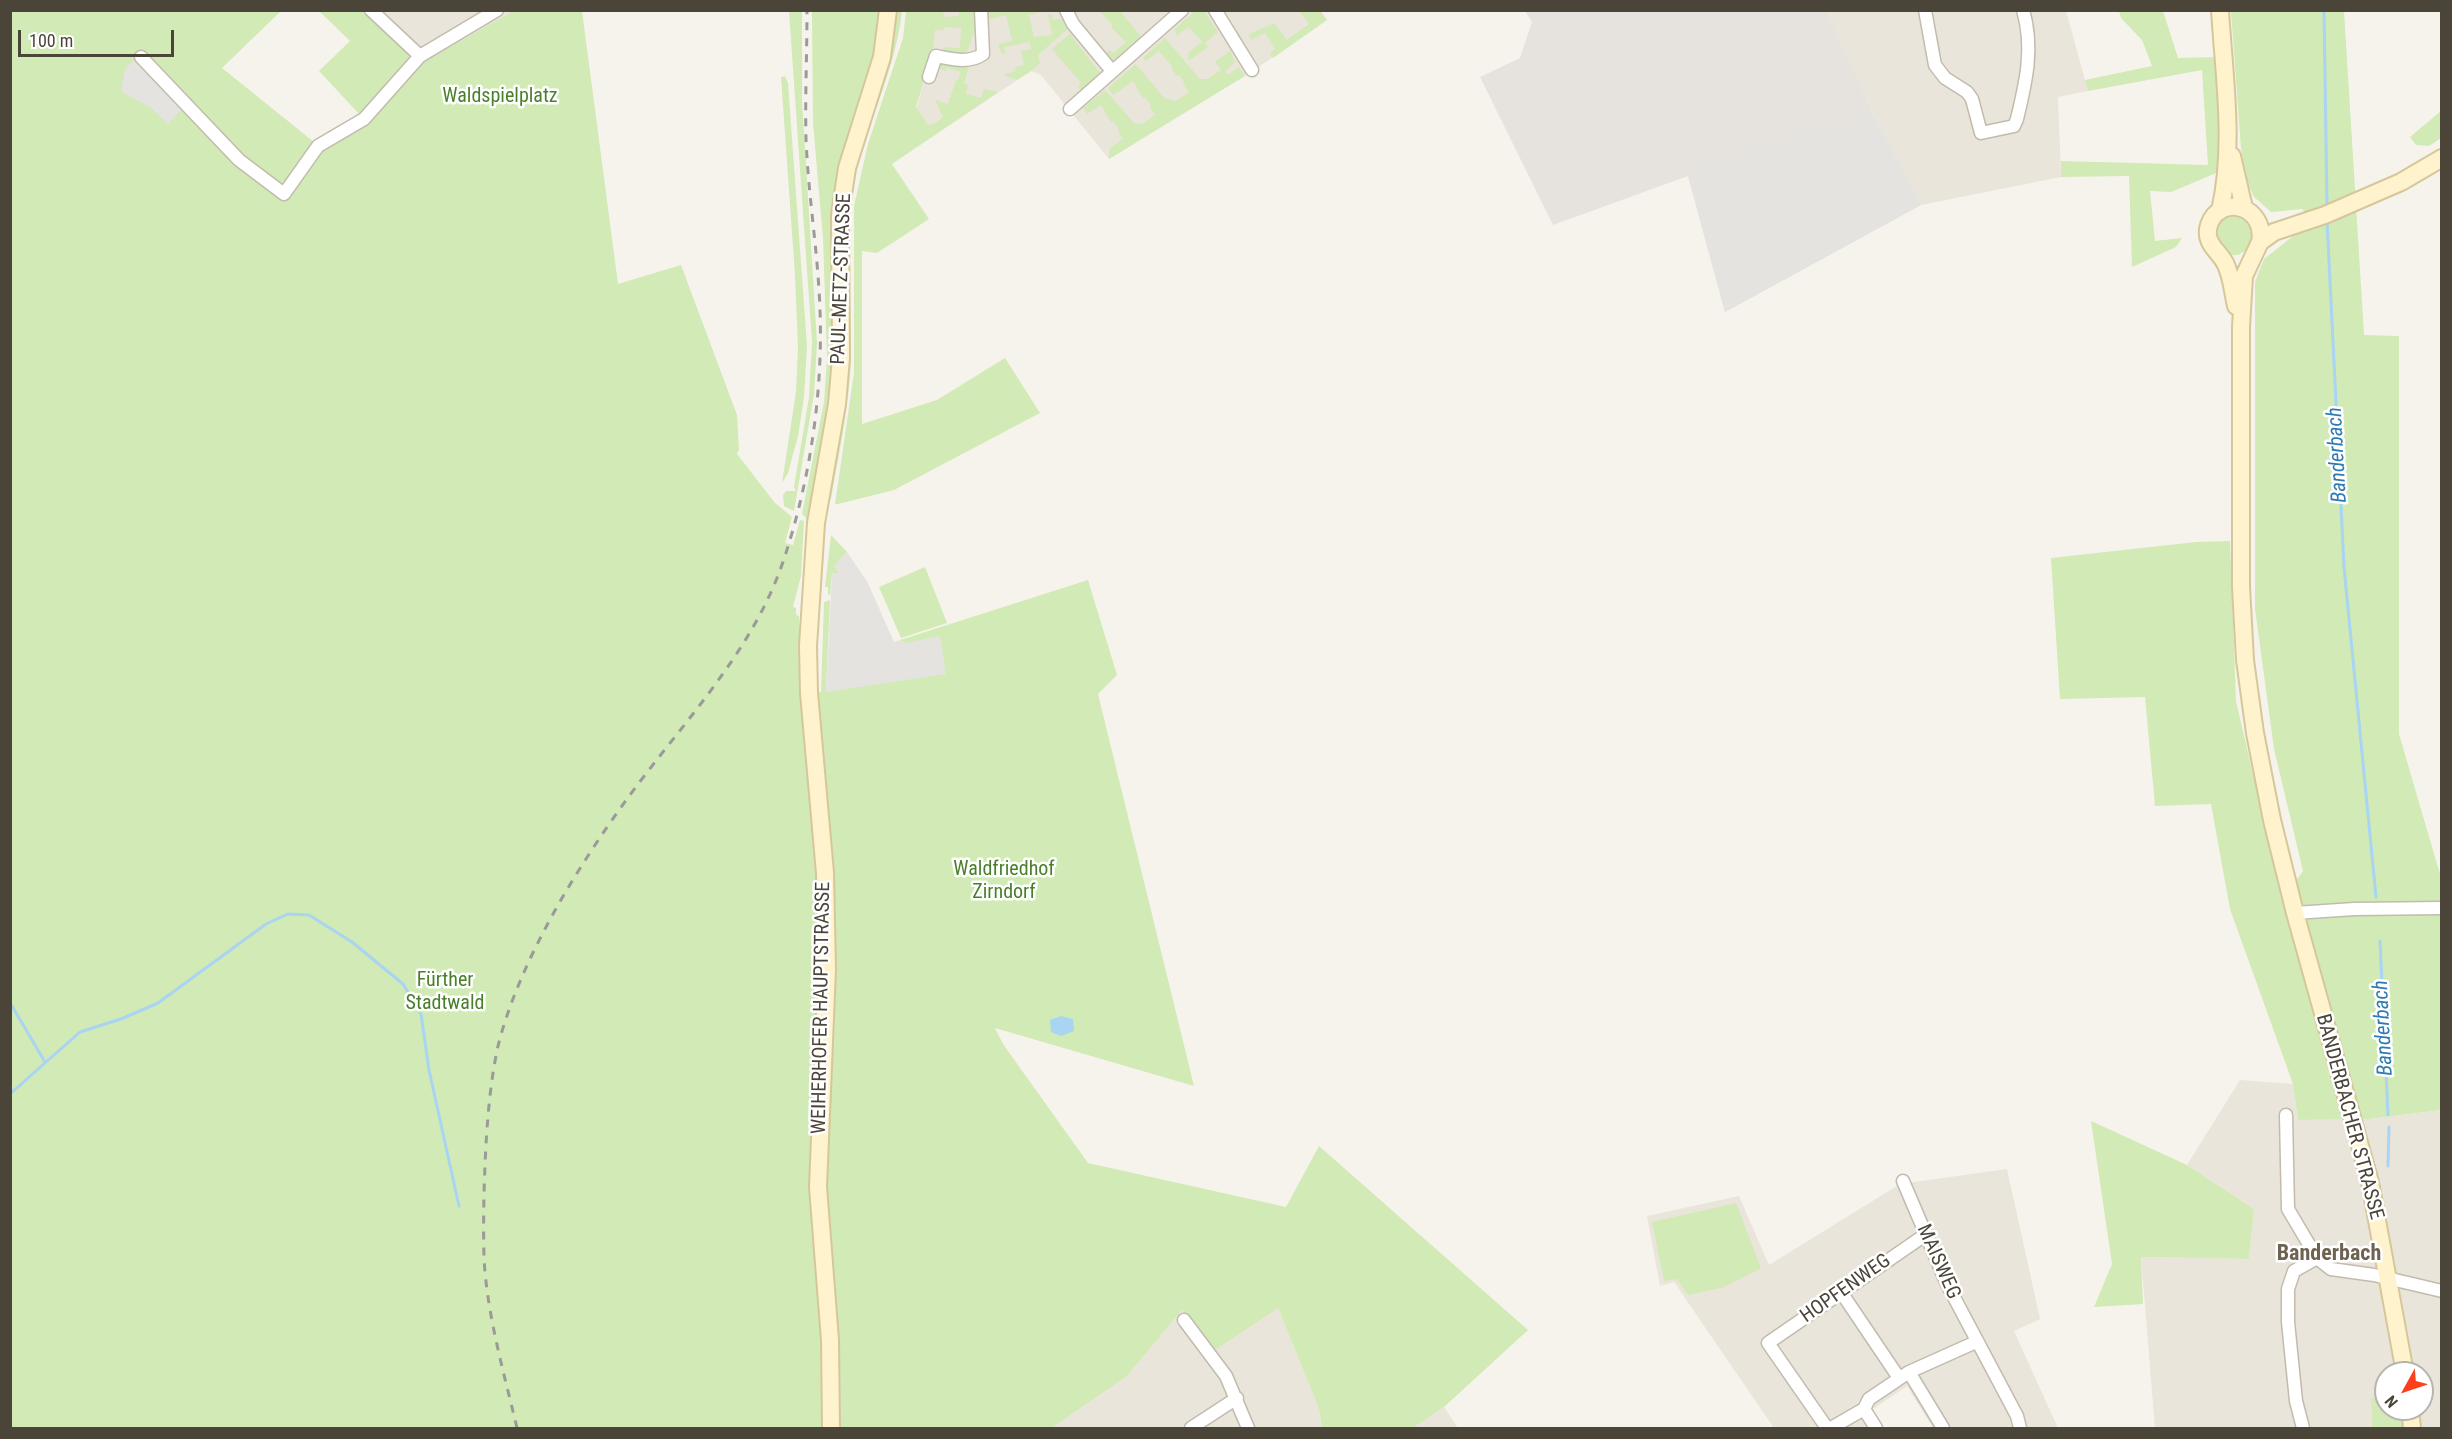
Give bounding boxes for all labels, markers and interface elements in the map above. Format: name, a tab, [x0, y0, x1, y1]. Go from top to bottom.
scale bar	[21, 18, 177, 56]
text: 100 m	[29, 30, 73, 51]
park label: Waldspielplatz	[442, 85, 558, 109]
street label: PAUL-METZ-STRASSE	[827, 193, 857, 365]
water label: Banderbach	[2323, 407, 2353, 503]
park label: Waldfriedhof Zirndorf	[953, 858, 1055, 905]
street label: WEIHERHOFER HAUPTSTRASSE	[808, 882, 836, 1134]
park label: Fürther Stadtwald	[406, 969, 484, 1016]
water label: Banderbach	[2369, 980, 2399, 1076]
street label: BANDERBACHER STRASSE	[2310, 1012, 2388, 1222]
street label: MAISWEG	[1911, 1221, 1965, 1303]
district label: Banderbach	[2277, 1241, 2381, 1267]
street label: HOPFENWEG	[1796, 1249, 1896, 1329]
north arrow	[2374, 1361, 2434, 1421]
text: N	[2381, 1392, 2402, 1411]

